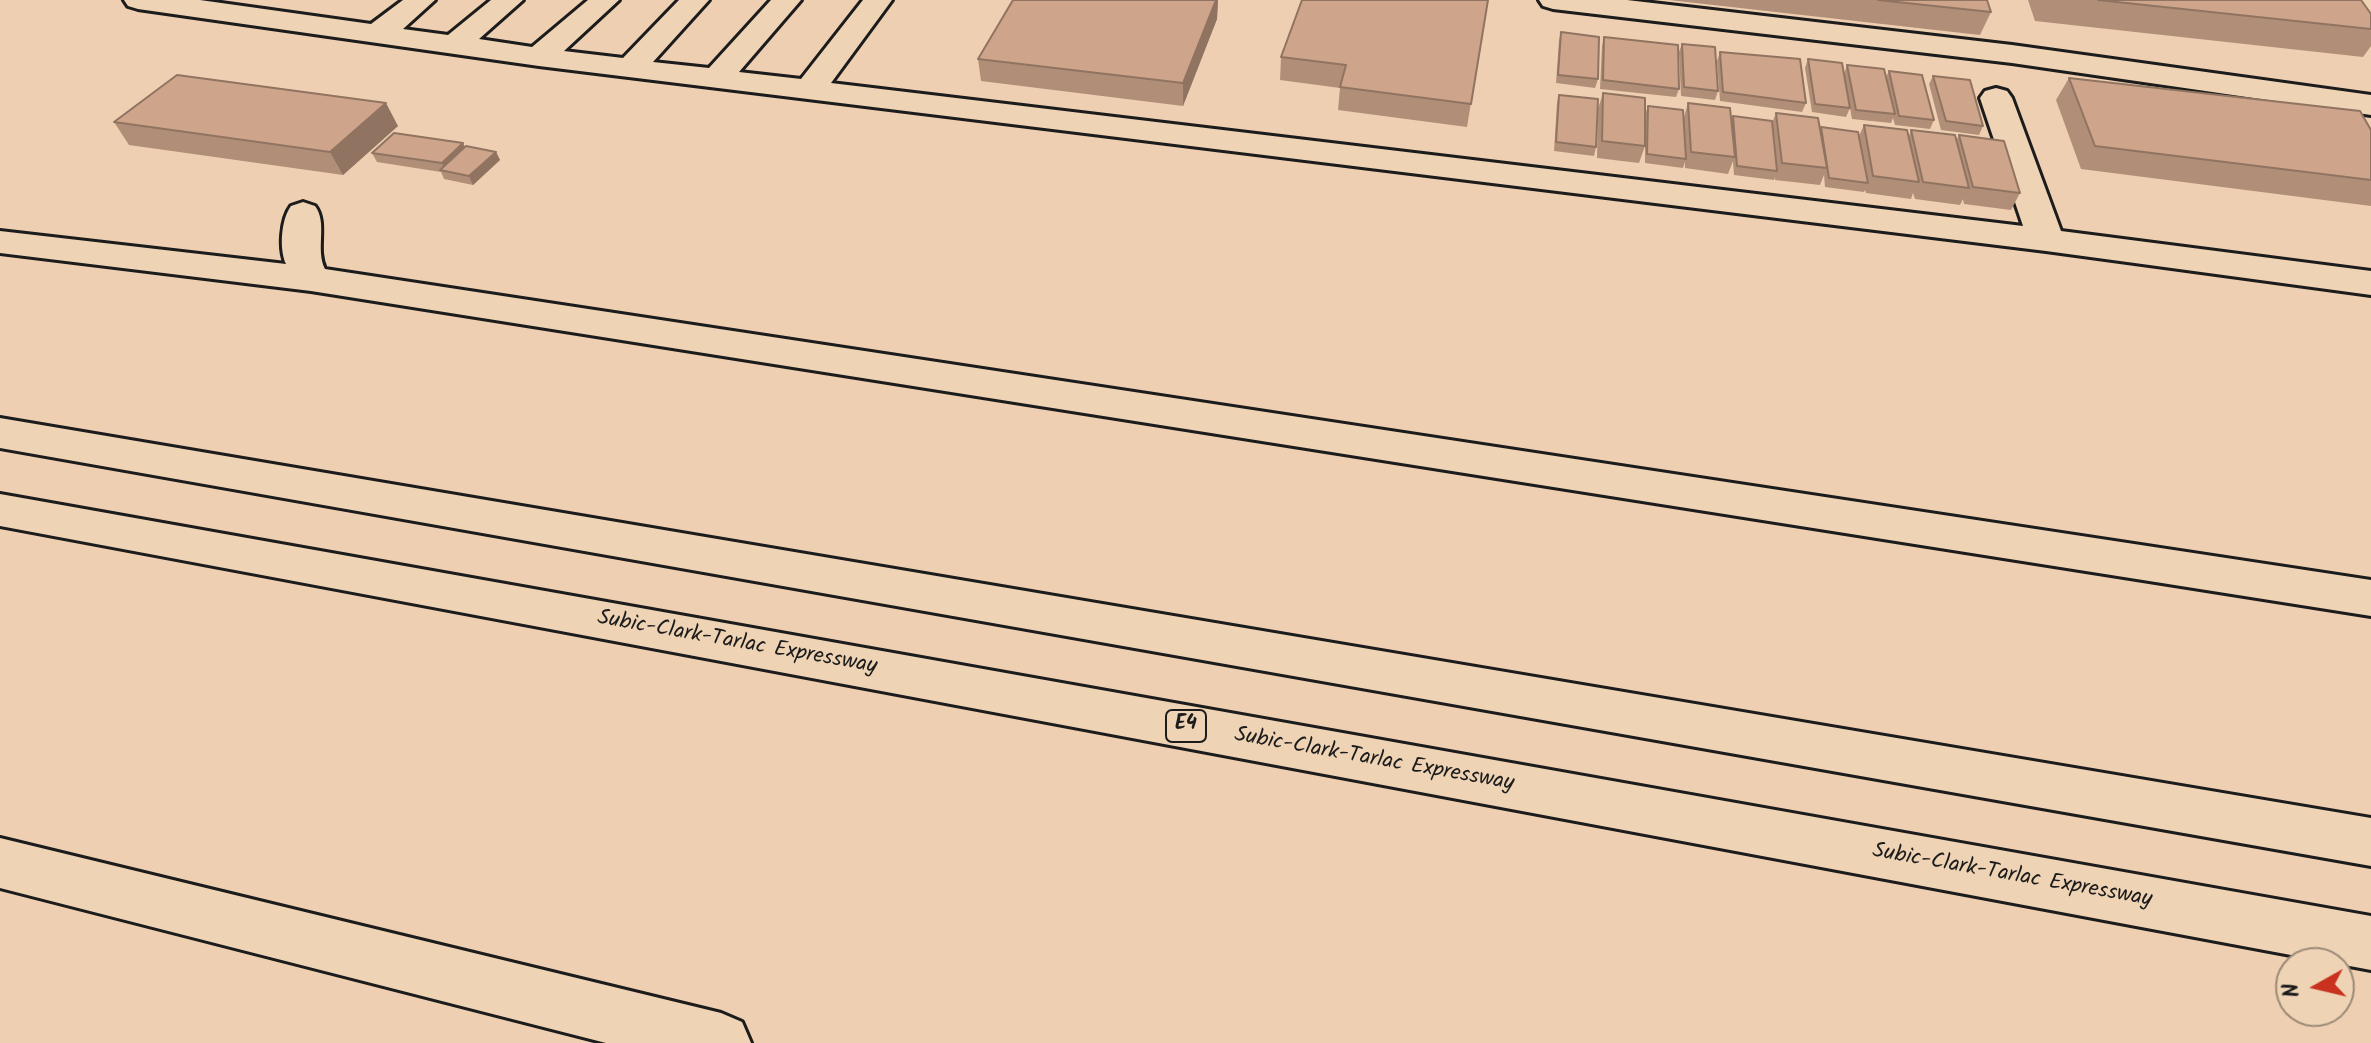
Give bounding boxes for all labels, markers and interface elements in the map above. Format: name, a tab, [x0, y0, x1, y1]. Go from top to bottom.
street label: Subic-Clark-Tarlac Expressway	[595, 606, 879, 682]
road number: E4	[1166, 710, 1206, 742]
street label: Subic-Clark-Tarlac Expressway	[1232, 723, 1516, 799]
street label: Subic-Clark-Tarlac Expressway	[1870, 839, 2154, 915]
north arrow	[2275, 947, 2355, 1027]
text: N	[2274, 981, 2311, 999]

